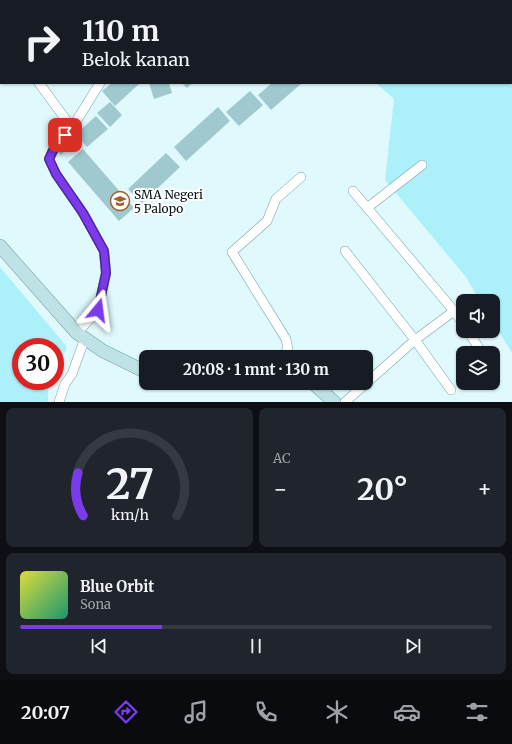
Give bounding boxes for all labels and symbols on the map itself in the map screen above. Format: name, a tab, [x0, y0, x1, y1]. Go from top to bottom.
pin	[48, 118, 82, 152]
place label: SMA Negeri 5 Palopo	[134, 187, 203, 216]
school or university icon: SMA Negeri 5 Palopo	[109, 190, 131, 212]
position arrow	[77, 289, 119, 331]
speed limit sign: 30	[12, 338, 64, 390]

